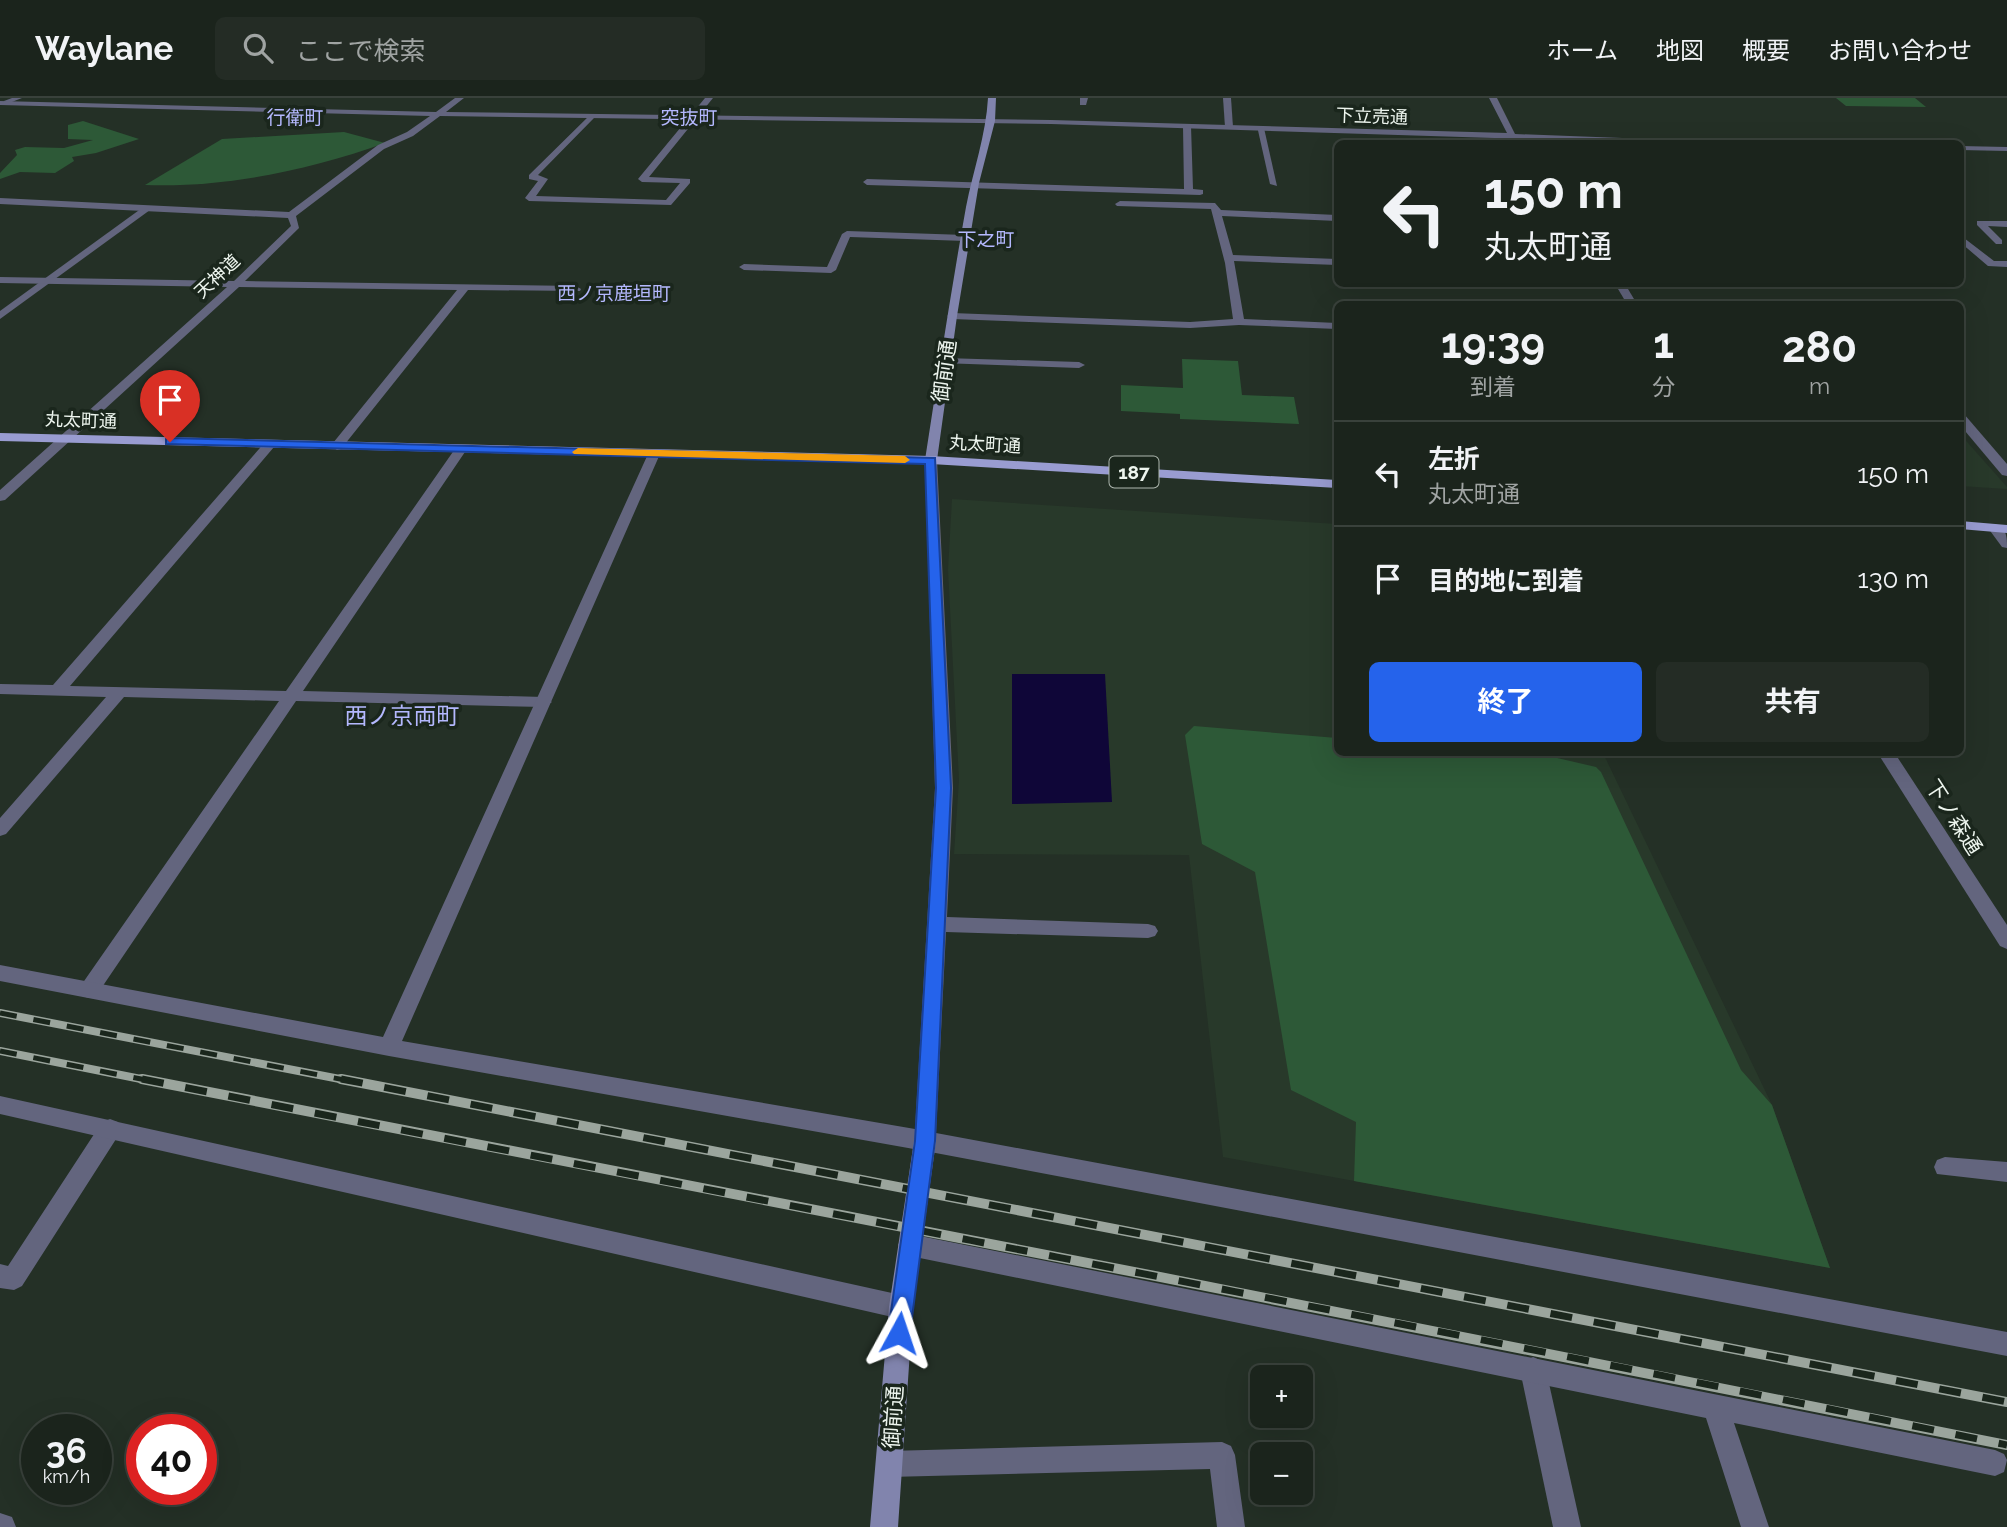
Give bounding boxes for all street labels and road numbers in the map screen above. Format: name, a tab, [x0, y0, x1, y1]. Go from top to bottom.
street label: 下立売通	[1336, 104, 1408, 128]
street label: 天神道	[190, 250, 244, 302]
street label: 御前通	[927, 338, 961, 404]
street label: 丸太町通	[45, 408, 117, 432]
street label: 丸太町通	[948, 432, 1022, 456]
road number: 187	[1110, 456, 1158, 488]
street label: 下ノ森通	[1921, 775, 1987, 859]
street label: 御前通	[878, 1385, 908, 1449]

